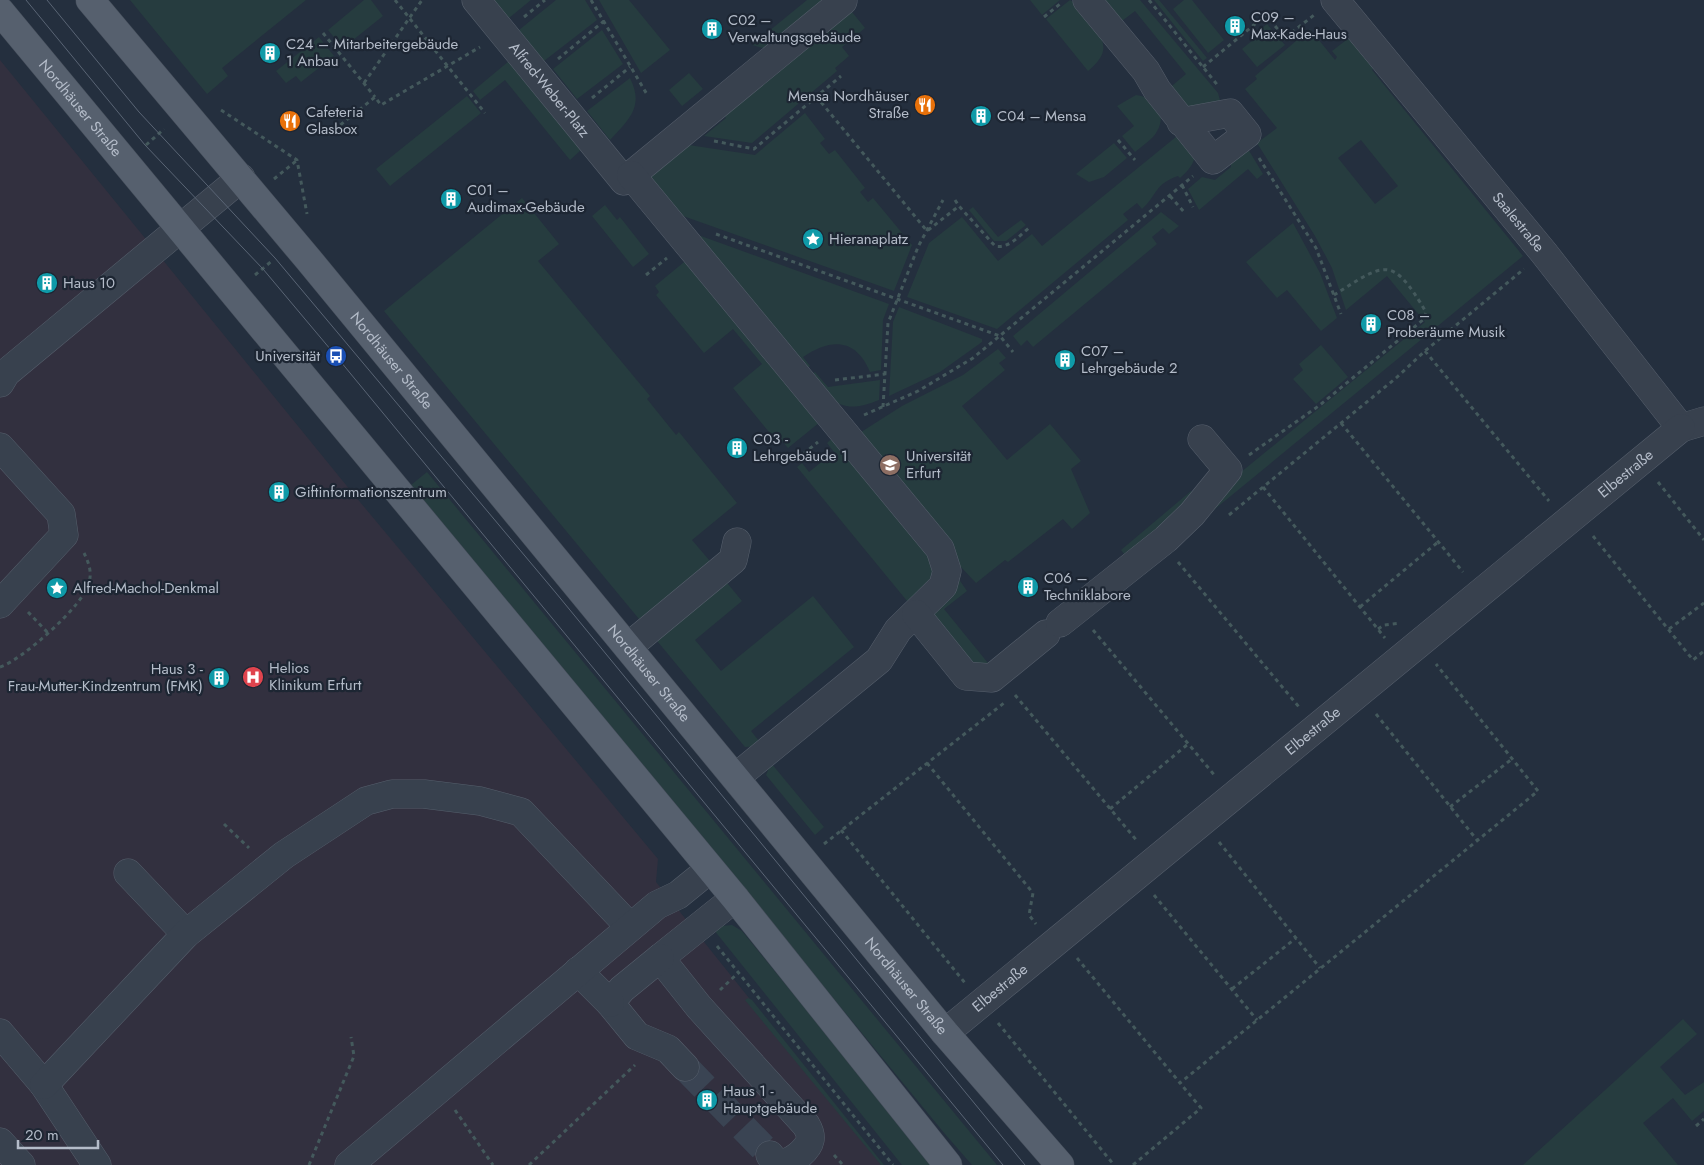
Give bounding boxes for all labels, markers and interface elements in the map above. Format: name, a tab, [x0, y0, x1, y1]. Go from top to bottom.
place label: C09 – Max-Kade-Haus	[1251, 6, 1347, 45]
place label: C02 – Verwaltungsgebäude	[728, 9, 861, 48]
building icon: C09 – Max-Kade-Haus	[1223, 14, 1247, 38]
building icon: C02 – Verwaltungsgebäude	[700, 17, 724, 41]
place label: C24 – Mitarbeitergebäude 1 Anbau	[286, 33, 459, 72]
street label: Alfred-Weber-Platz	[504, 37, 595, 142]
building icon: C24 – Mitarbeitergebäude 1 Anbau	[258, 41, 282, 65]
street label: Nordhäuser Straße	[33, 55, 127, 162]
place label: Mensa Nordhäuser Straße	[788, 85, 910, 124]
restaurant icon: Mensa Nordhäuser Straße	[913, 93, 937, 117]
place label: Cafeteria Glasbox	[306, 101, 363, 140]
building icon: C04 – Mensa	[969, 104, 993, 128]
place label: C04 – Mensa	[997, 105, 1086, 127]
restaurant icon: Cafeteria Glasbox	[278, 109, 302, 133]
place label: C01 – Audimax-Gebäude	[467, 179, 585, 218]
building icon: C01 – Audimax-Gebäude	[439, 187, 463, 211]
street label: Saalestraße	[1487, 187, 1550, 257]
place icon: Hieranaplatz	[801, 227, 825, 251]
place label: Hieranaplatz	[829, 228, 909, 250]
building icon: Haus 10	[35, 271, 59, 295]
place label: Haus 10	[63, 272, 115, 294]
place label: C08 – Proberäume Musik	[1387, 304, 1505, 343]
street label: Nordhäuser Straße	[345, 307, 438, 414]
building icon: C08 – Proberäume Musik	[1359, 312, 1383, 336]
place label: C07 – Lehrgebäude 2	[1081, 340, 1178, 379]
bus stop icon: Universität	[324, 344, 348, 368]
place label: Universität	[255, 345, 320, 367]
building icon: C07 – Lehrgebäude 2	[1053, 348, 1077, 372]
place label: C03 - Lehrgebäude 1	[753, 428, 848, 467]
building icon: C03 - Lehrgebäude 1	[725, 436, 749, 460]
street label: Elbestraße	[1593, 444, 1658, 503]
place label: Universität Erfurt	[906, 445, 971, 484]
school or university icon: Universität Erfurt	[878, 453, 902, 477]
building icon: Giftinformationszentrum	[267, 480, 291, 504]
place label: Giftinformationszentrum	[295, 481, 447, 503]
place label: C06 – Techniklabore	[1044, 567, 1131, 606]
building icon: C06 – Techniklabore	[1016, 575, 1040, 599]
place icon: Alfred-Machol-Denkmal	[45, 576, 69, 600]
place label: Alfred-Machol-Denkmal	[73, 577, 219, 599]
street label: Nordhäuser Straße	[602, 620, 696, 727]
place label: Helios Klinikum Erfurt	[269, 657, 362, 696]
place label: Haus 3 - Frau-Mutter-Kindzentrum (FMK)	[8, 658, 204, 697]
hospital icon: Helios Klinikum Erfurt	[241, 665, 265, 689]
building icon: Haus 3 - Frau-Mutter-Kindzentrum (FMK)	[207, 666, 231, 690]
street label: Elbestraße	[1280, 701, 1345, 760]
street label: Nordhäuser Straße	[859, 932, 953, 1040]
street label: Elbestraße	[967, 958, 1033, 1017]
place label: Haus 1 - Hauptgebäude	[723, 1080, 817, 1119]
building icon: Haus 1 - Hauptgebäude	[695, 1088, 719, 1112]
scale bar	[18, 1118, 98, 1150]
text: 20 m	[25, 1124, 59, 1146]

